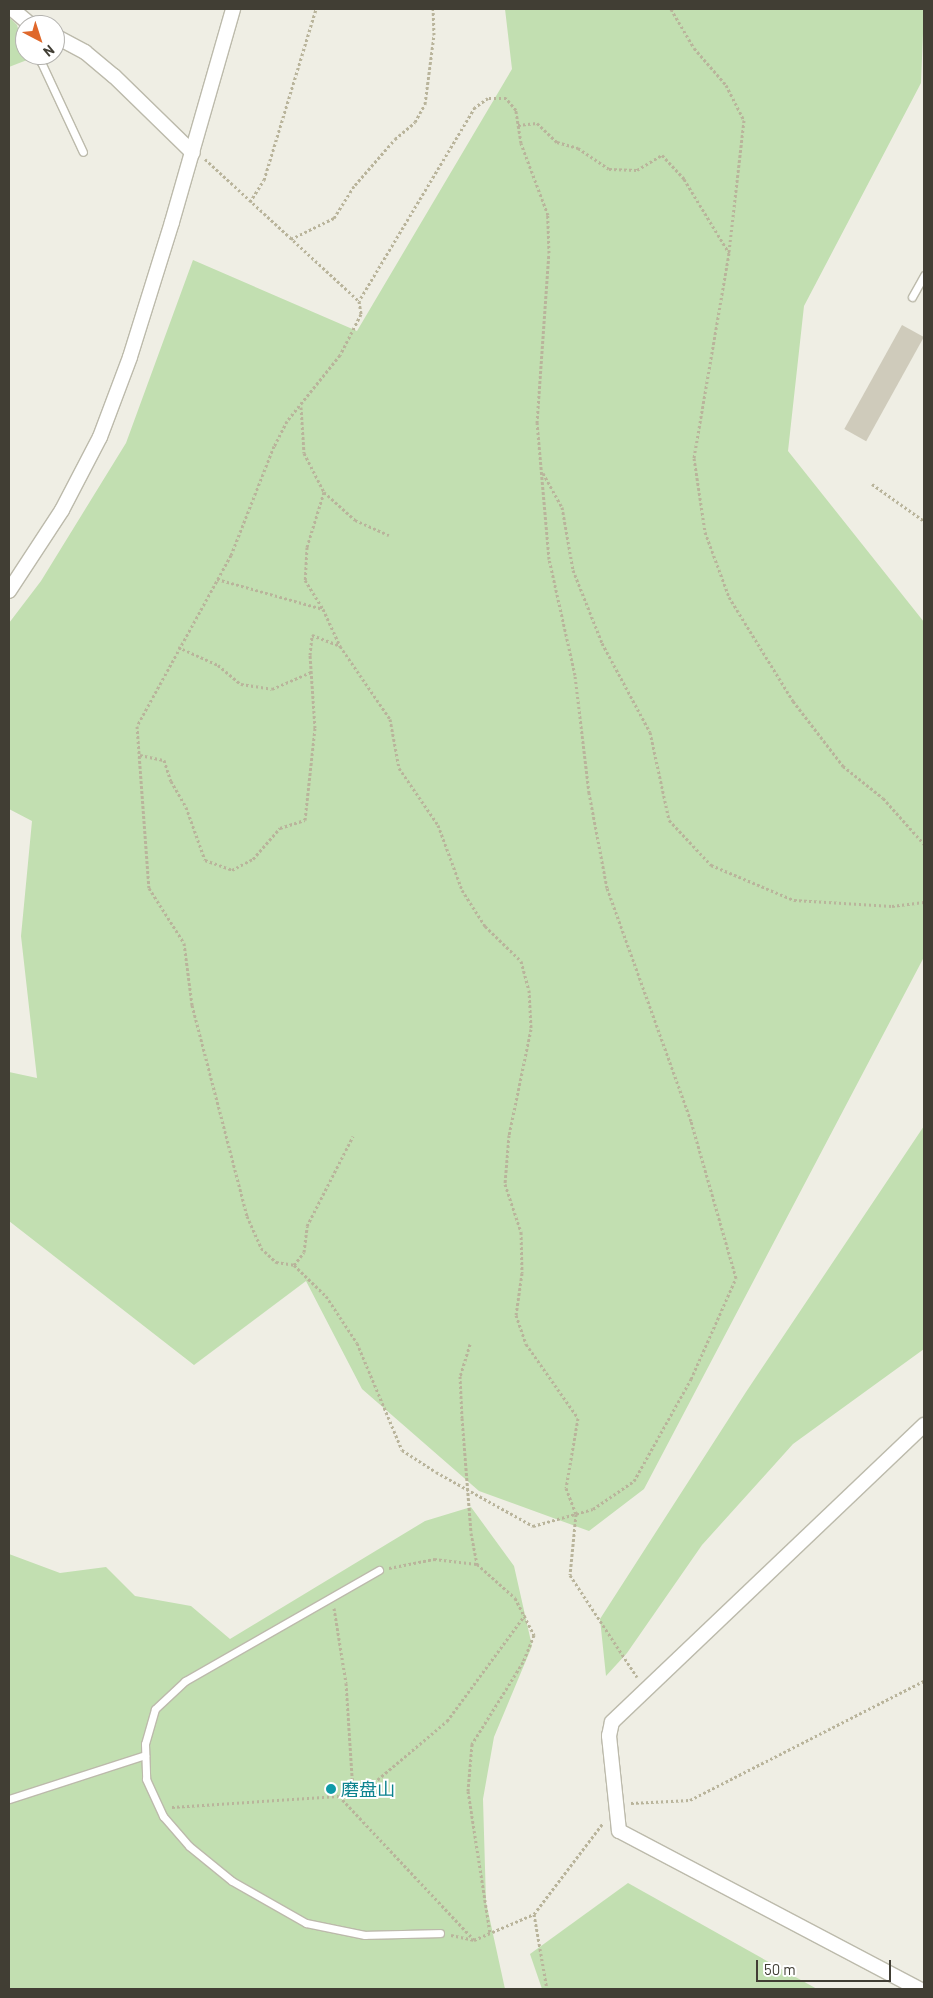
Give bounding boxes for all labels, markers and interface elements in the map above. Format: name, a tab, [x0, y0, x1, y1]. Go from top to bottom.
north arrow	[15, 15, 65, 65]
text: N	[40, 42, 58, 61]
place label: 磨盘山	[341, 1778, 395, 1800]
marker: 磨盘山	[325, 1783, 337, 1795]
scale bar	[758, 1950, 893, 1982]
text: 50 m	[764, 1960, 796, 1978]

